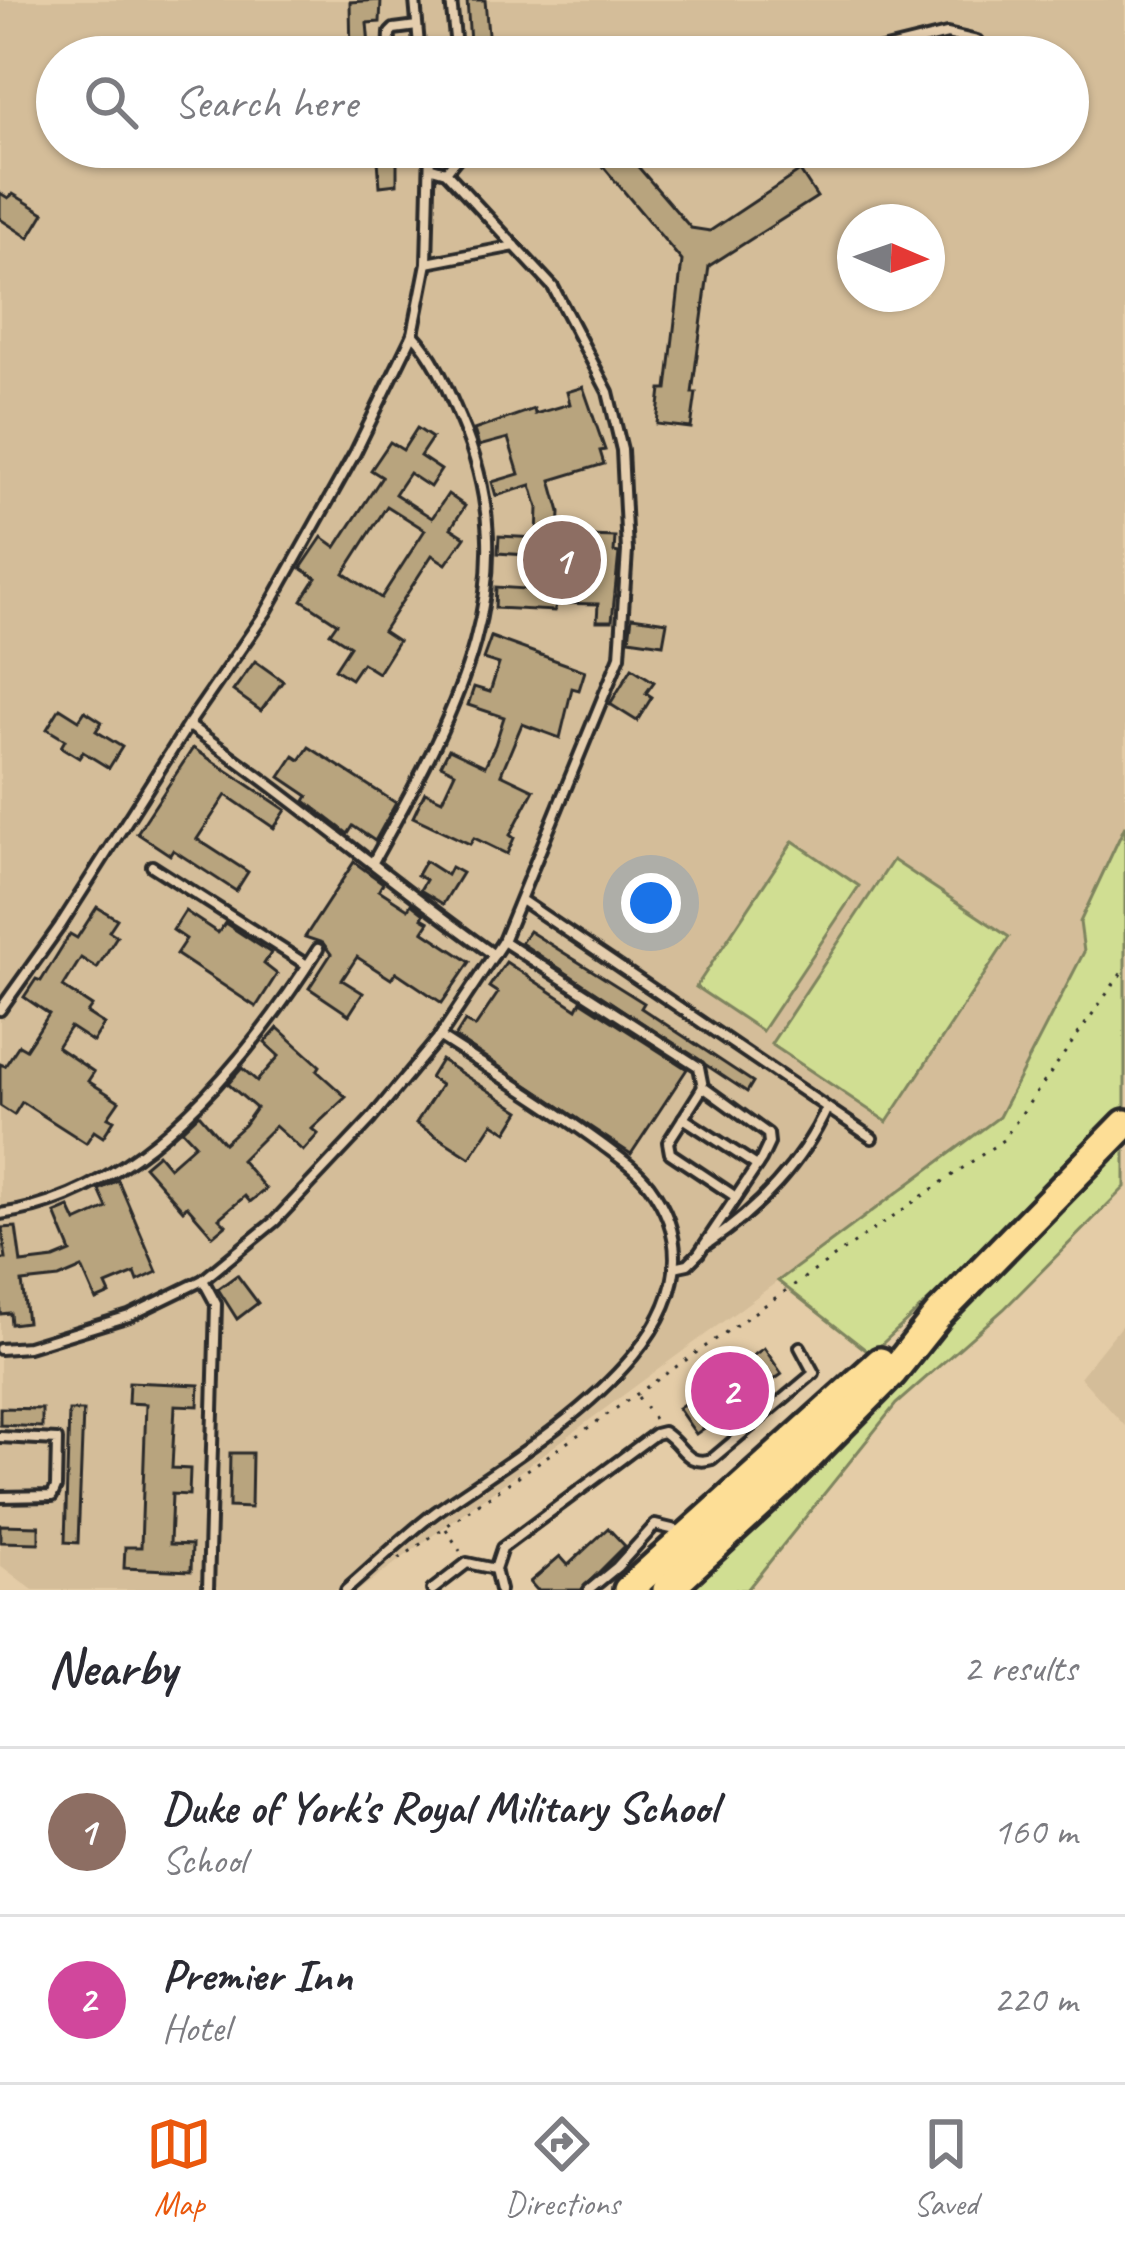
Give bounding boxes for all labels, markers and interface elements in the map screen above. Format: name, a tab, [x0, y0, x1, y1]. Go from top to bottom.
search box	[36, 36, 1089, 168]
icon: search	[78, 69, 144, 135]
text: Search here	[174, 74, 357, 131]
north arrow	[837, 204, 945, 312]
pin: 1	[523, 515, 601, 605]
your location	[621, 873, 681, 933]
pin: 2	[691, 1346, 769, 1436]
text: Nearby	[48, 1636, 176, 1700]
text: 2 results	[963, 1644, 1077, 1693]
text: Duke of York's Royal Military School	[162, 1779, 717, 1836]
text: 1	[78, 1807, 96, 1856]
text: 160 m	[993, 1807, 1077, 1856]
text: School	[162, 1836, 246, 1885]
text: Premier Inn	[162, 1947, 352, 2004]
text: 2	[78, 1975, 96, 2024]
text: 220 m	[993, 1975, 1077, 2024]
text: Hotel	[162, 2004, 230, 2053]
tab: Map	[146, 2111, 212, 2225]
tab: Directions	[505, 2111, 620, 2225]
tab: Saved	[913, 2111, 979, 2225]

